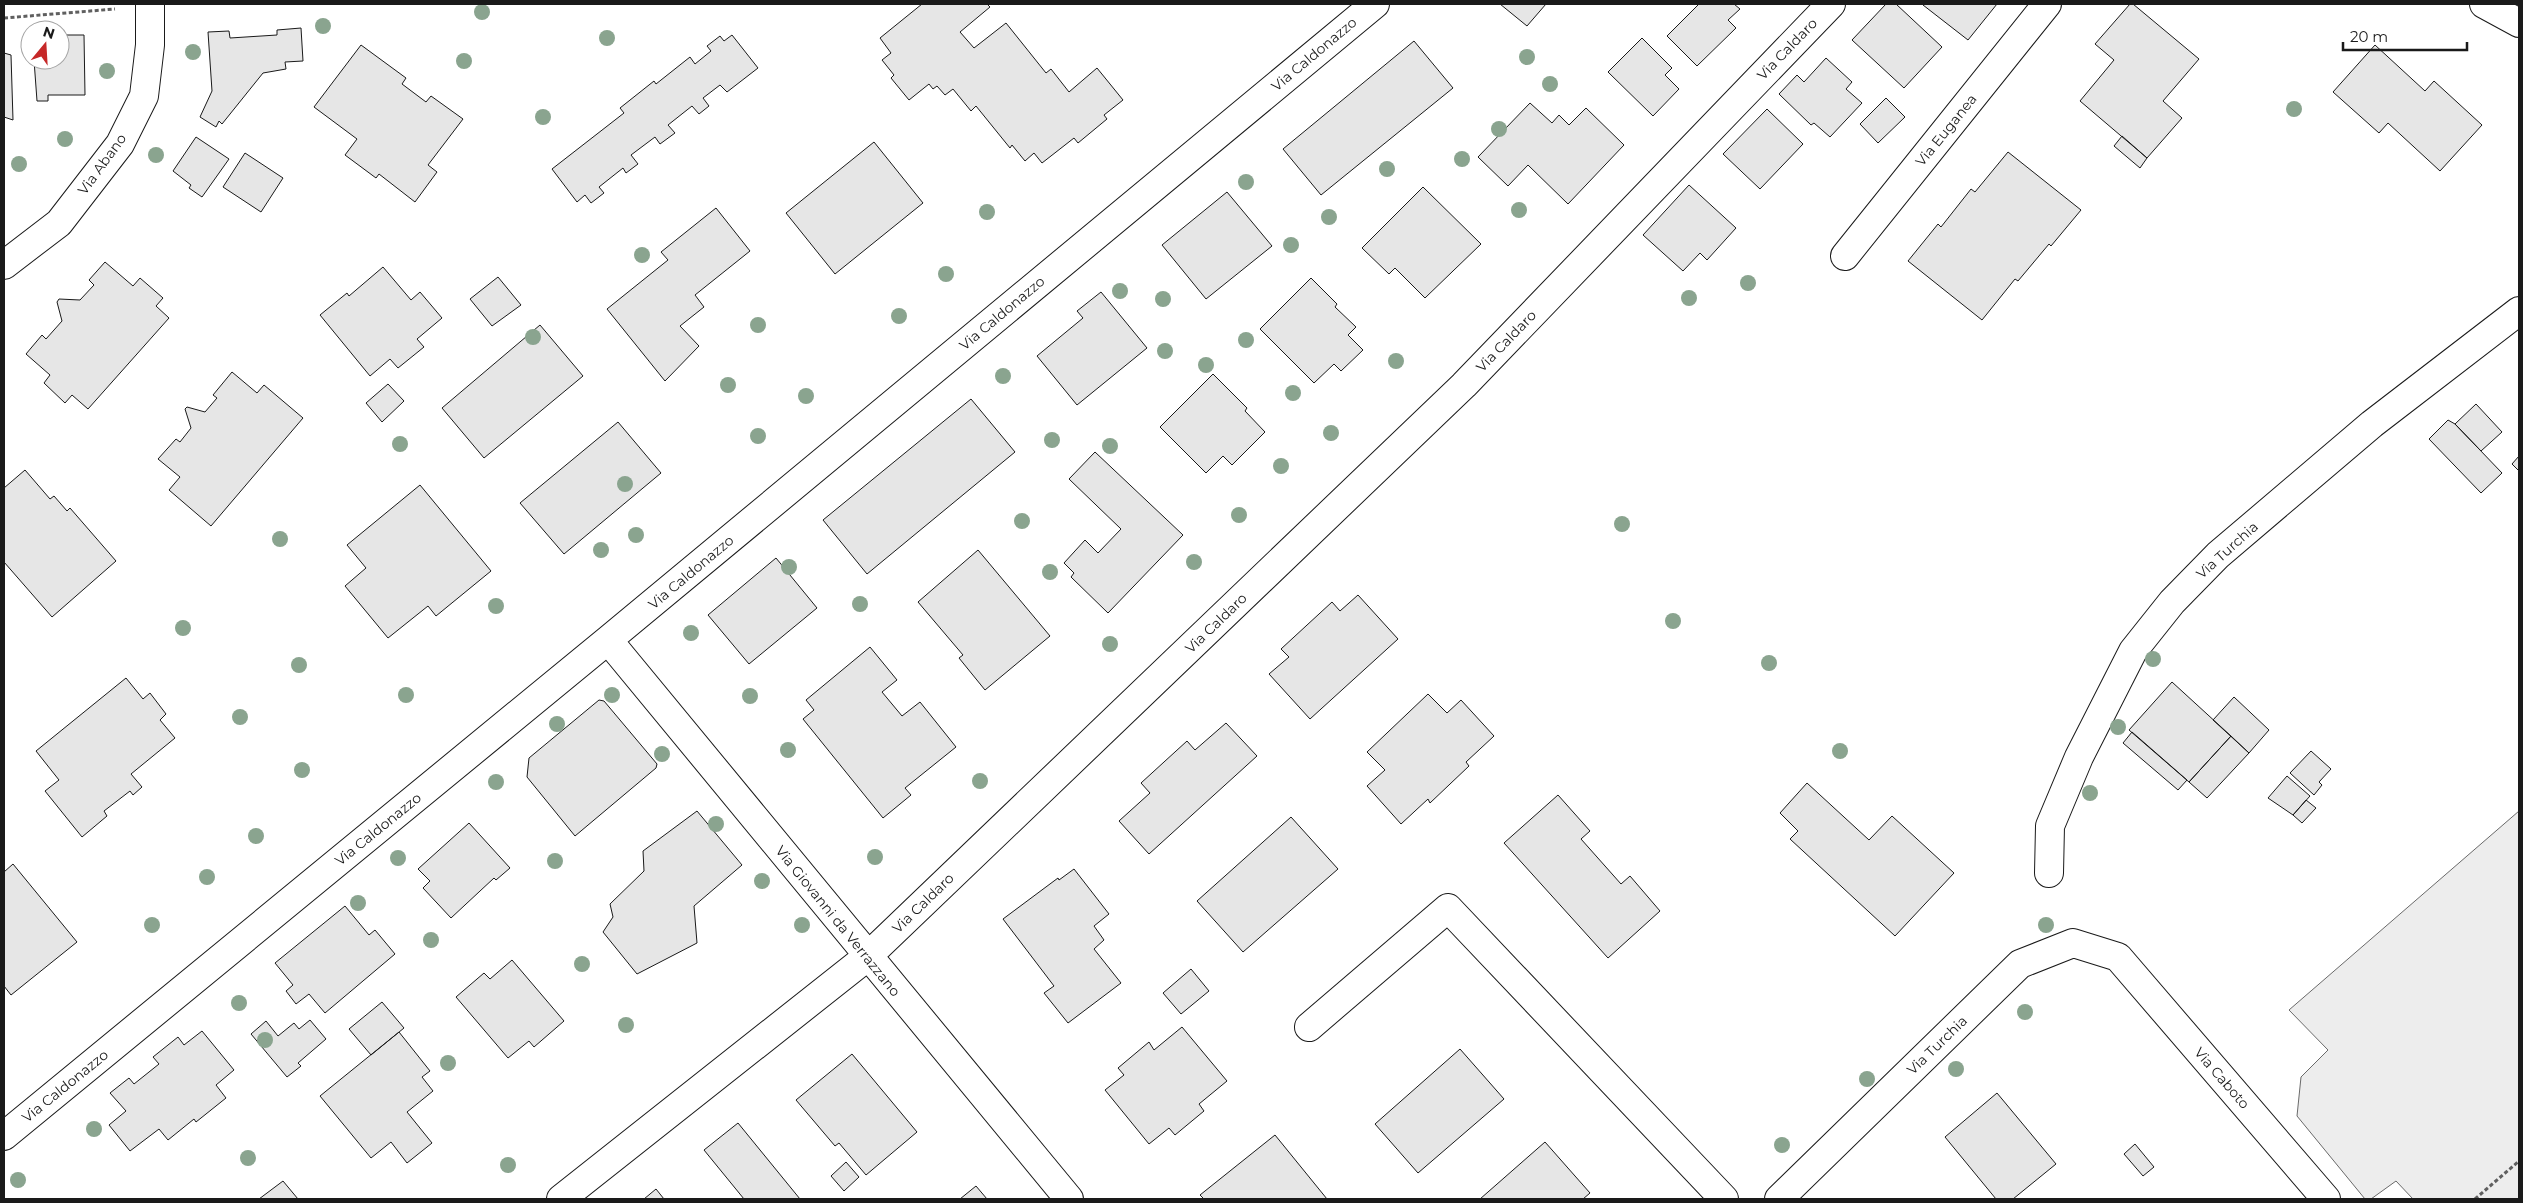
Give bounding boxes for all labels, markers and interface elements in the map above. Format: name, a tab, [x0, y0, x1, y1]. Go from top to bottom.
street label: Via Caldonazzo	[1268, 13, 1361, 95]
street label: Via Caldaro	[1753, 14, 1821, 84]
north arrow	[20, 20, 70, 70]
scale bar	[2343, 20, 2467, 52]
text: N	[41, 22, 57, 43]
text: 20 m	[2350, 27, 2388, 46]
street label: Via Euganea	[1911, 90, 1981, 170]
street label: Via Abano	[74, 130, 130, 198]
street label: Via Caldonazzo	[956, 272, 1049, 354]
street label: Via Caldaro	[1472, 306, 1540, 376]
street label: Via Turchia	[2192, 517, 2262, 583]
street label: Via Caldonazzo	[645, 531, 738, 613]
street label: Via Caldaro	[1181, 589, 1251, 657]
street label: Via Caldonazzo	[331, 789, 425, 869]
street label: Via Giovanni da Verrazzano	[772, 842, 905, 1000]
street label: Via Caldaro	[888, 869, 958, 937]
street label: Via Turchia	[1903, 1012, 1971, 1078]
street label: Via Caboto	[2190, 1044, 2254, 1113]
street label: Via Caldonazzo	[18, 1046, 112, 1126]

